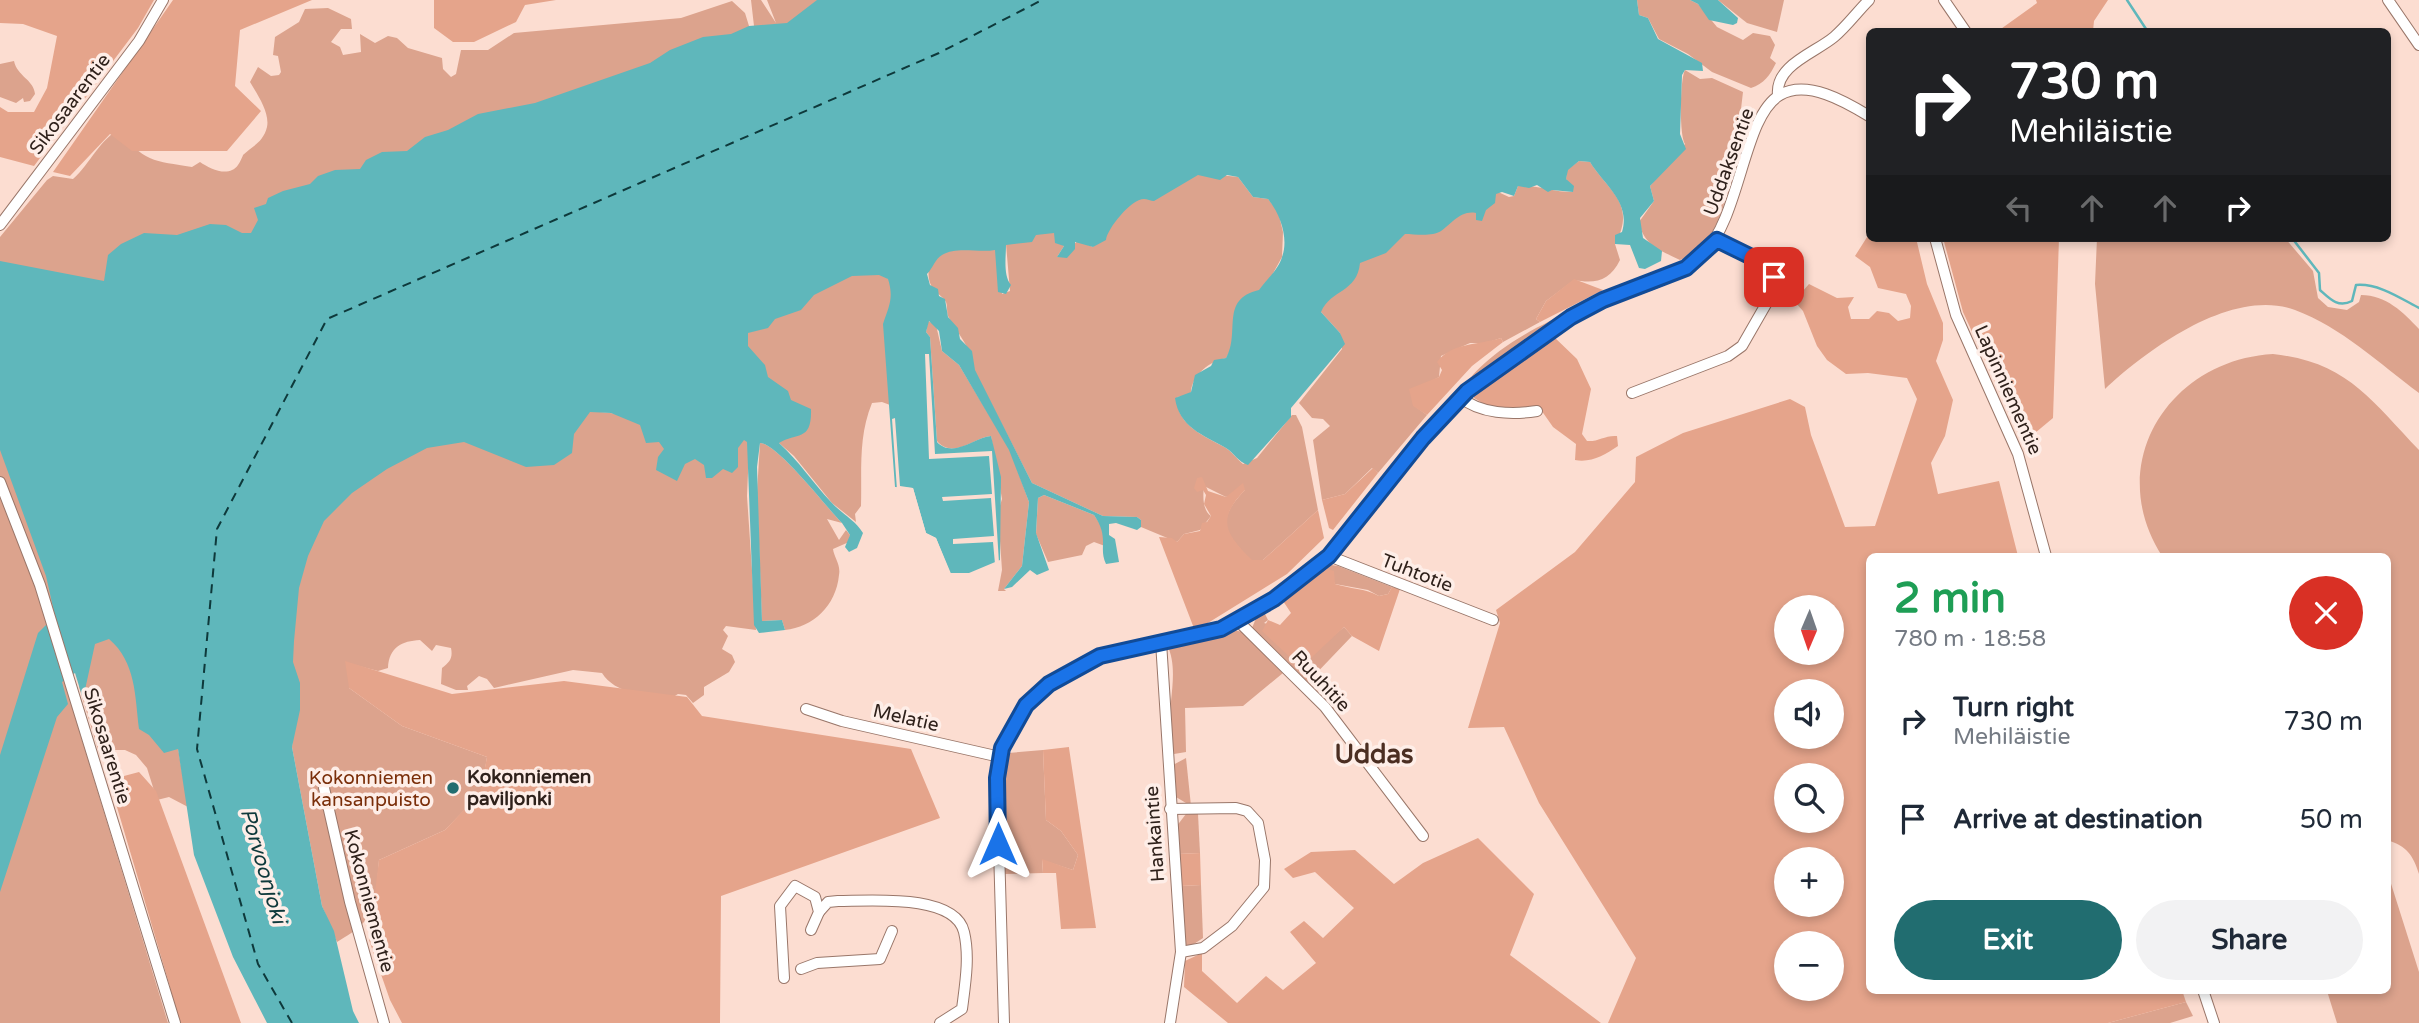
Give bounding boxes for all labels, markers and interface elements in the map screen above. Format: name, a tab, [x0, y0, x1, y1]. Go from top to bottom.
street label: Sikosaarentie	[25, 49, 115, 159]
text: 730 m	[2009, 53, 2159, 112]
icon: right	[1894, 56, 1985, 147]
street label: Uddaksentie	[1699, 105, 1759, 219]
text: Mehiläistie	[2009, 113, 2173, 151]
icon: left	[2000, 189, 2038, 227]
icon: ahead	[2073, 189, 2111, 227]
icon: ahead	[2146, 189, 2184, 227]
icon: right	[2219, 189, 2257, 227]
pin	[1744, 247, 1804, 307]
icon: arrive	[1755, 258, 1793, 296]
street label: Lapinniementie	[1970, 322, 2046, 458]
street label: Tuhtotie	[1378, 549, 1456, 597]
text: 2 min	[1894, 573, 2006, 624]
button: close	[2289, 576, 2363, 650]
north arrow	[1774, 595, 1844, 665]
map controls	[1774, 595, 1844, 1001]
text: 780 m · 18:58	[1894, 625, 2046, 653]
street label: Ruuhitie	[1287, 646, 1355, 716]
button: sound	[1774, 679, 1844, 749]
street label: Sikosaarentie	[79, 685, 135, 807]
text: Turn right	[1953, 692, 2074, 723]
street label: Melatie	[871, 700, 941, 736]
icon: right	[1894, 702, 1932, 740]
text: 730 m	[2283, 706, 2363, 737]
text: Mehiläistie	[1953, 723, 2071, 751]
district label: Uddas	[1334, 739, 1414, 770]
button: search	[1774, 763, 1844, 833]
place label: Kokonniemen paviljonki	[467, 766, 591, 811]
park label: Kokonniemen kansanpuisto	[309, 767, 433, 811]
marker: Kokonniemen paviljonki	[445, 780, 461, 796]
street label: Hankaintie	[1141, 785, 1169, 883]
icon: arrive	[1894, 800, 1932, 838]
text: Arrive at destination	[1953, 804, 2203, 835]
text: 50 m	[2300, 804, 2363, 835]
water label: Porvoonjoki	[235, 805, 292, 929]
position arrow	[961, 807, 1035, 881]
street label: Kokonniementie	[339, 827, 399, 975]
button: +	[1774, 847, 1844, 917]
button: Exit	[1894, 900, 2122, 980]
button: Share	[2136, 900, 2363, 980]
button: −	[1774, 931, 1844, 1001]

